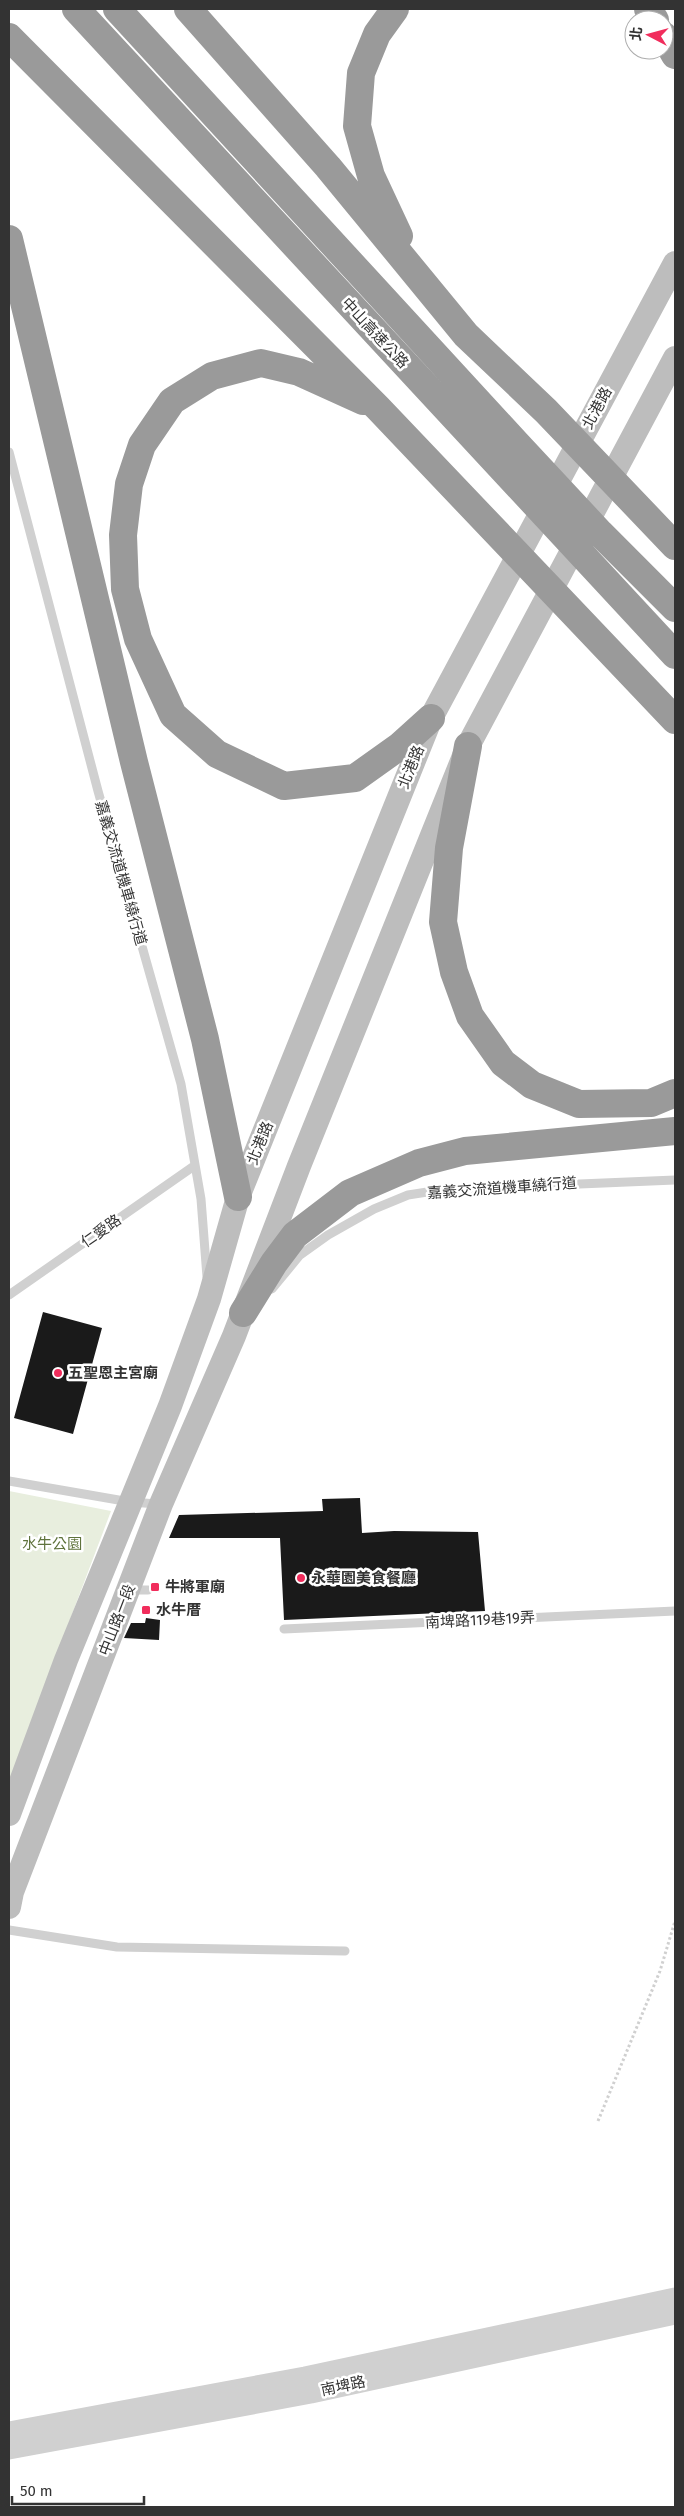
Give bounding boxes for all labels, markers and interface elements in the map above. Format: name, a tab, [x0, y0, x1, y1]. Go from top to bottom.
north arrow	[624, 10, 674, 60]
text: 北	[627, 26, 646, 42]
street label: 中山高速公路	[338, 294, 412, 372]
street label: 北港路	[578, 384, 616, 432]
street label: 北港路	[394, 743, 428, 791]
street label: 嘉義交流道機車繞行道	[92, 798, 150, 948]
street label: 北港路	[243, 1119, 277, 1167]
street label: 嘉義交流道機車繞行道	[427, 1174, 577, 1202]
street label: 仁愛路	[77, 1211, 125, 1251]
place label: 五聖恩主宮廟	[68, 1364, 158, 1382]
marker: 五聖恩主宮廟	[52, 1367, 64, 1379]
park label: 水牛公園	[22, 1535, 82, 1553]
place label: 永華園美食餐廳	[311, 1569, 416, 1587]
marker: 永華園美食餐廳	[295, 1572, 307, 1584]
place label: 牛將軍廟	[165, 1578, 225, 1596]
marker: 牛將軍廟	[149, 1581, 161, 1593]
street label: 中山路一段	[95, 1582, 139, 1658]
place label: 水牛厝	[156, 1601, 201, 1619]
marker: 水牛厝	[140, 1604, 152, 1616]
street label: 南埤路119巷19弄	[425, 1608, 535, 1632]
street label: 南埤路	[319, 2373, 367, 2399]
scale bar	[12, 2474, 145, 2506]
text: 50 m	[20, 2482, 53, 2500]

